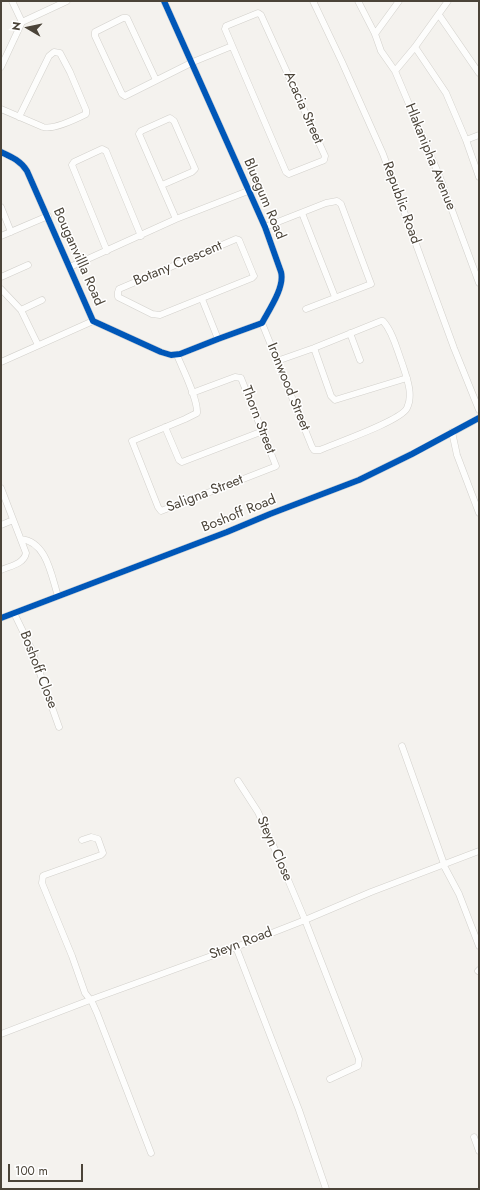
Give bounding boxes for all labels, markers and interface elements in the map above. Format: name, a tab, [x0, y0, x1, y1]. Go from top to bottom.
north arrow	[8, 8, 48, 48]
text: N	[8, 21, 25, 32]
street label: Acacia Street	[280, 69, 326, 147]
street label: Hlakanipha Avenue	[401, 101, 459, 213]
street label: Bluegum Road	[239, 156, 289, 242]
street label: Republic Road	[378, 160, 424, 246]
street label: Bouganvillla Road	[49, 205, 107, 309]
street label: Botany Crescent	[131, 238, 225, 290]
street label: Ironwood Street	[263, 341, 313, 433]
street label: Thorn Street	[237, 384, 279, 456]
street label: Saligna Street	[164, 472, 246, 516]
street label: Boshoff Road	[199, 492, 279, 536]
street label: Boshoff Close	[16, 629, 60, 711]
street label: Steyn Close	[252, 814, 296, 884]
street label: Steyn Road	[207, 924, 275, 964]
scale bar	[10, 1156, 85, 1182]
text: 100 m	[15, 1162, 48, 1180]

